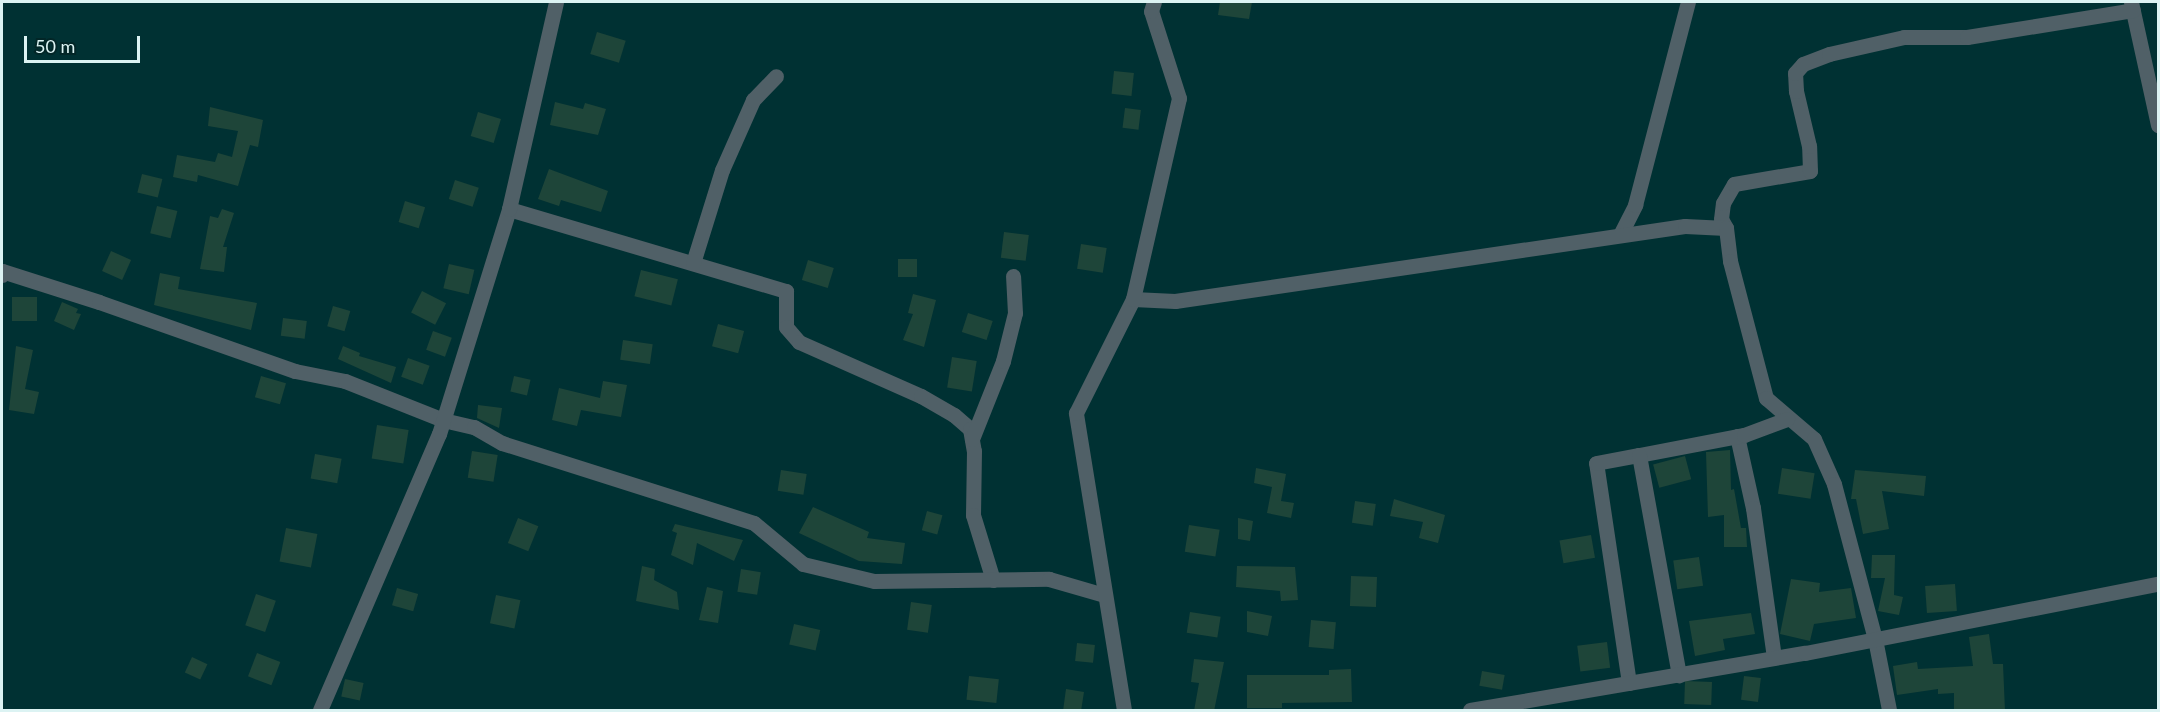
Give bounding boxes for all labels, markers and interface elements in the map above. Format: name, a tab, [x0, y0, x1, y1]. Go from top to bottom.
scale bar	[27, 24, 142, 62]
text: 50 m	[35, 35, 75, 57]

